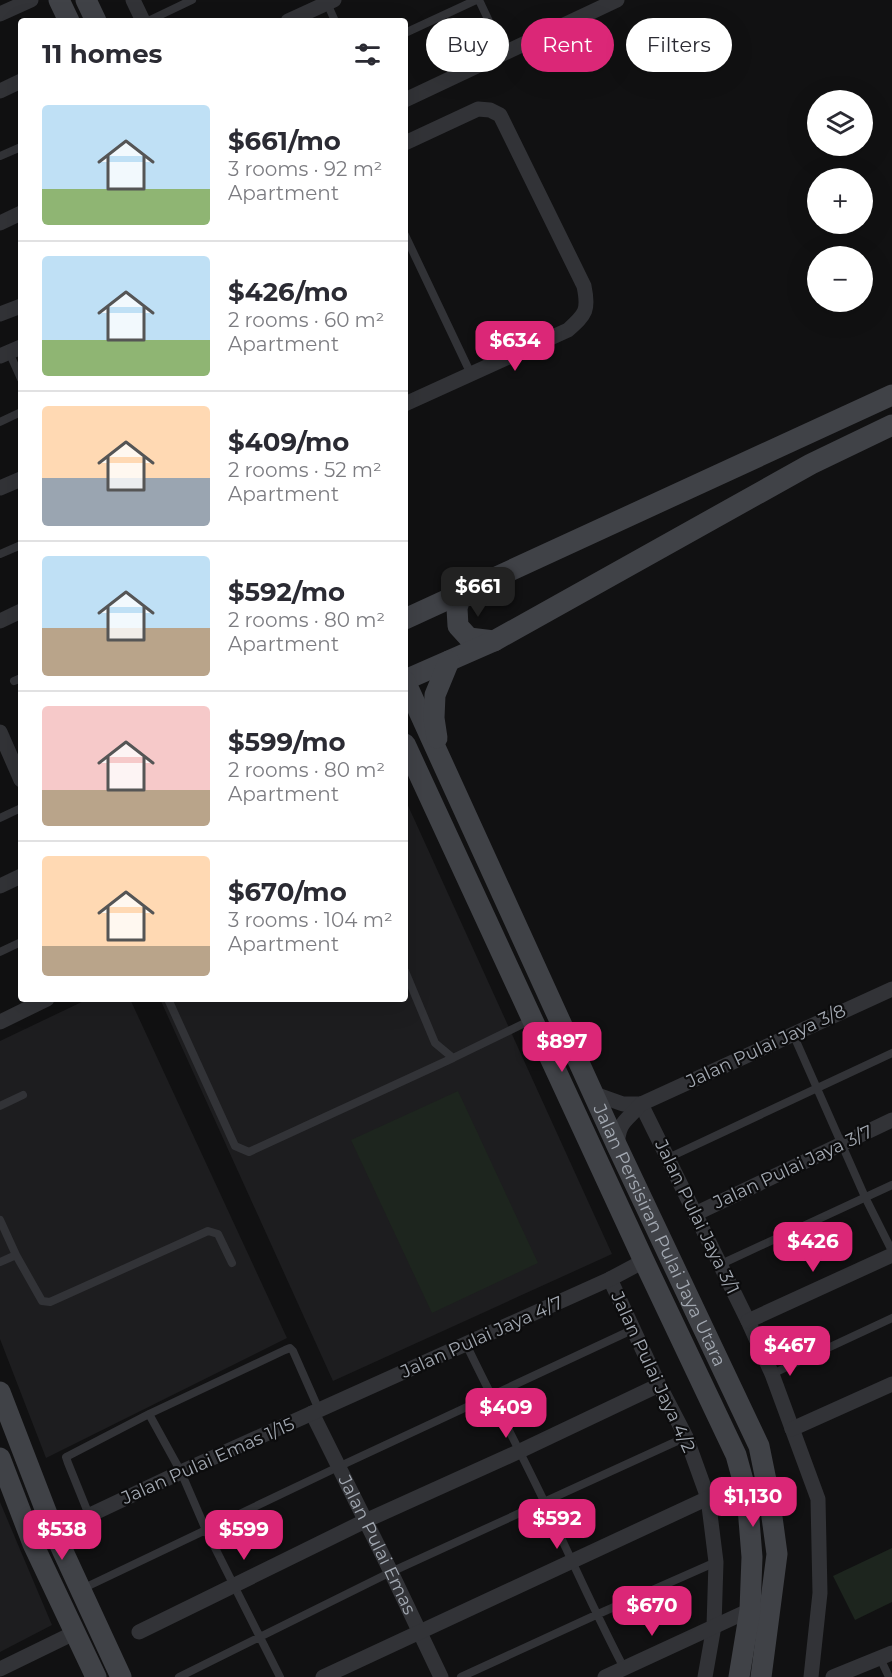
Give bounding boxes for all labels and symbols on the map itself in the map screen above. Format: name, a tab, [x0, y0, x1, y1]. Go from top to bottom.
pin: $634	[479, 321, 551, 372]
pin: $661	[442, 567, 514, 618]
street label: Jalan Pulai Jaya 3/8	[682, 999, 849, 1093]
pin: $897	[526, 1022, 598, 1073]
street label: Jalan Persisiran Pulai Jaya Utara	[588, 1100, 731, 1370]
street label: Jalan Pulai Jaya 3/7	[709, 1120, 876, 1214]
street label: Jalan Pulai Jaya 3/1	[650, 1135, 744, 1298]
pin: $426	[777, 1222, 849, 1273]
street label: Jalan Pulai Jaya 4/2	[606, 1287, 700, 1456]
street label: Jalan Pulai Jaya 4/7	[397, 1291, 567, 1383]
pin: $467	[754, 1326, 826, 1377]
pin: $409	[470, 1388, 542, 1439]
street label: Jalan Pulai Emas 1/15	[117, 1413, 298, 1509]
street label: Jalan Pulai Emas	[333, 1470, 421, 1618]
pin: $1,130	[704, 1477, 802, 1528]
pin: $592	[521, 1499, 593, 1550]
pin: $538	[26, 1510, 98, 1561]
pin: $599	[208, 1510, 280, 1561]
pin: $670	[616, 1586, 688, 1637]

